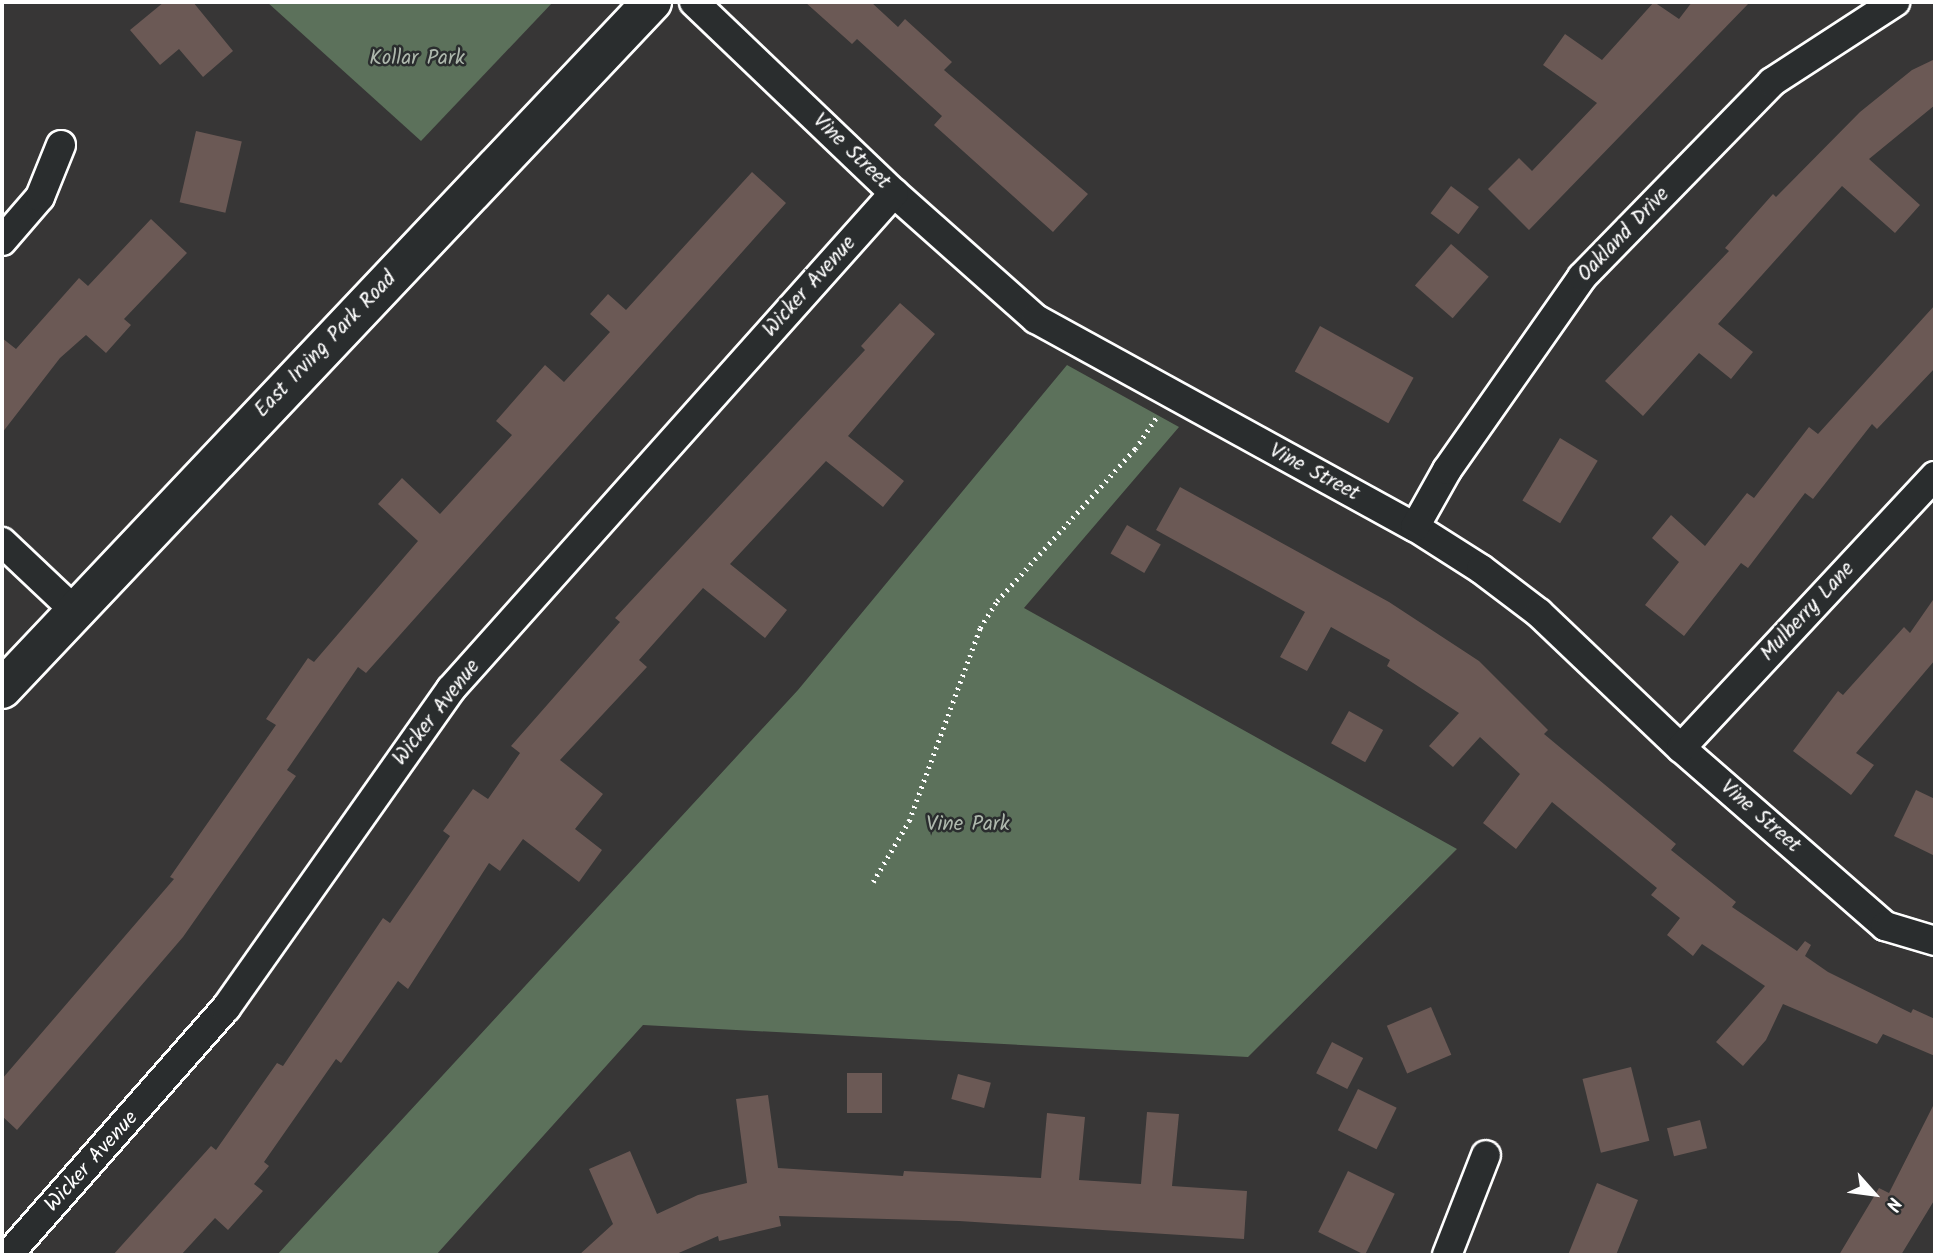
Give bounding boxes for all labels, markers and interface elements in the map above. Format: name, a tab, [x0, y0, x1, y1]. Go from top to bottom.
park label: Kollar Park	[369, 46, 465, 72]
street label: Vine Street	[807, 109, 895, 195]
street label: Oakland Drive	[1573, 183, 1675, 287]
street label: Wicker Avenue	[758, 231, 862, 343]
street label: East Irving Park Road	[250, 267, 402, 423]
street label: Vine Street	[1265, 439, 1363, 507]
street label: Mulberry Lane	[1756, 557, 1860, 667]
street label: Wicker Avenue	[388, 655, 486, 771]
street label: Vine Street	[1715, 775, 1805, 859]
park label: Vine Park	[926, 812, 1010, 838]
street label: Wicker Avenue	[40, 1106, 144, 1218]
north arrow	[1839, 1159, 1909, 1229]
text: N	[1876, 1192, 1909, 1216]

